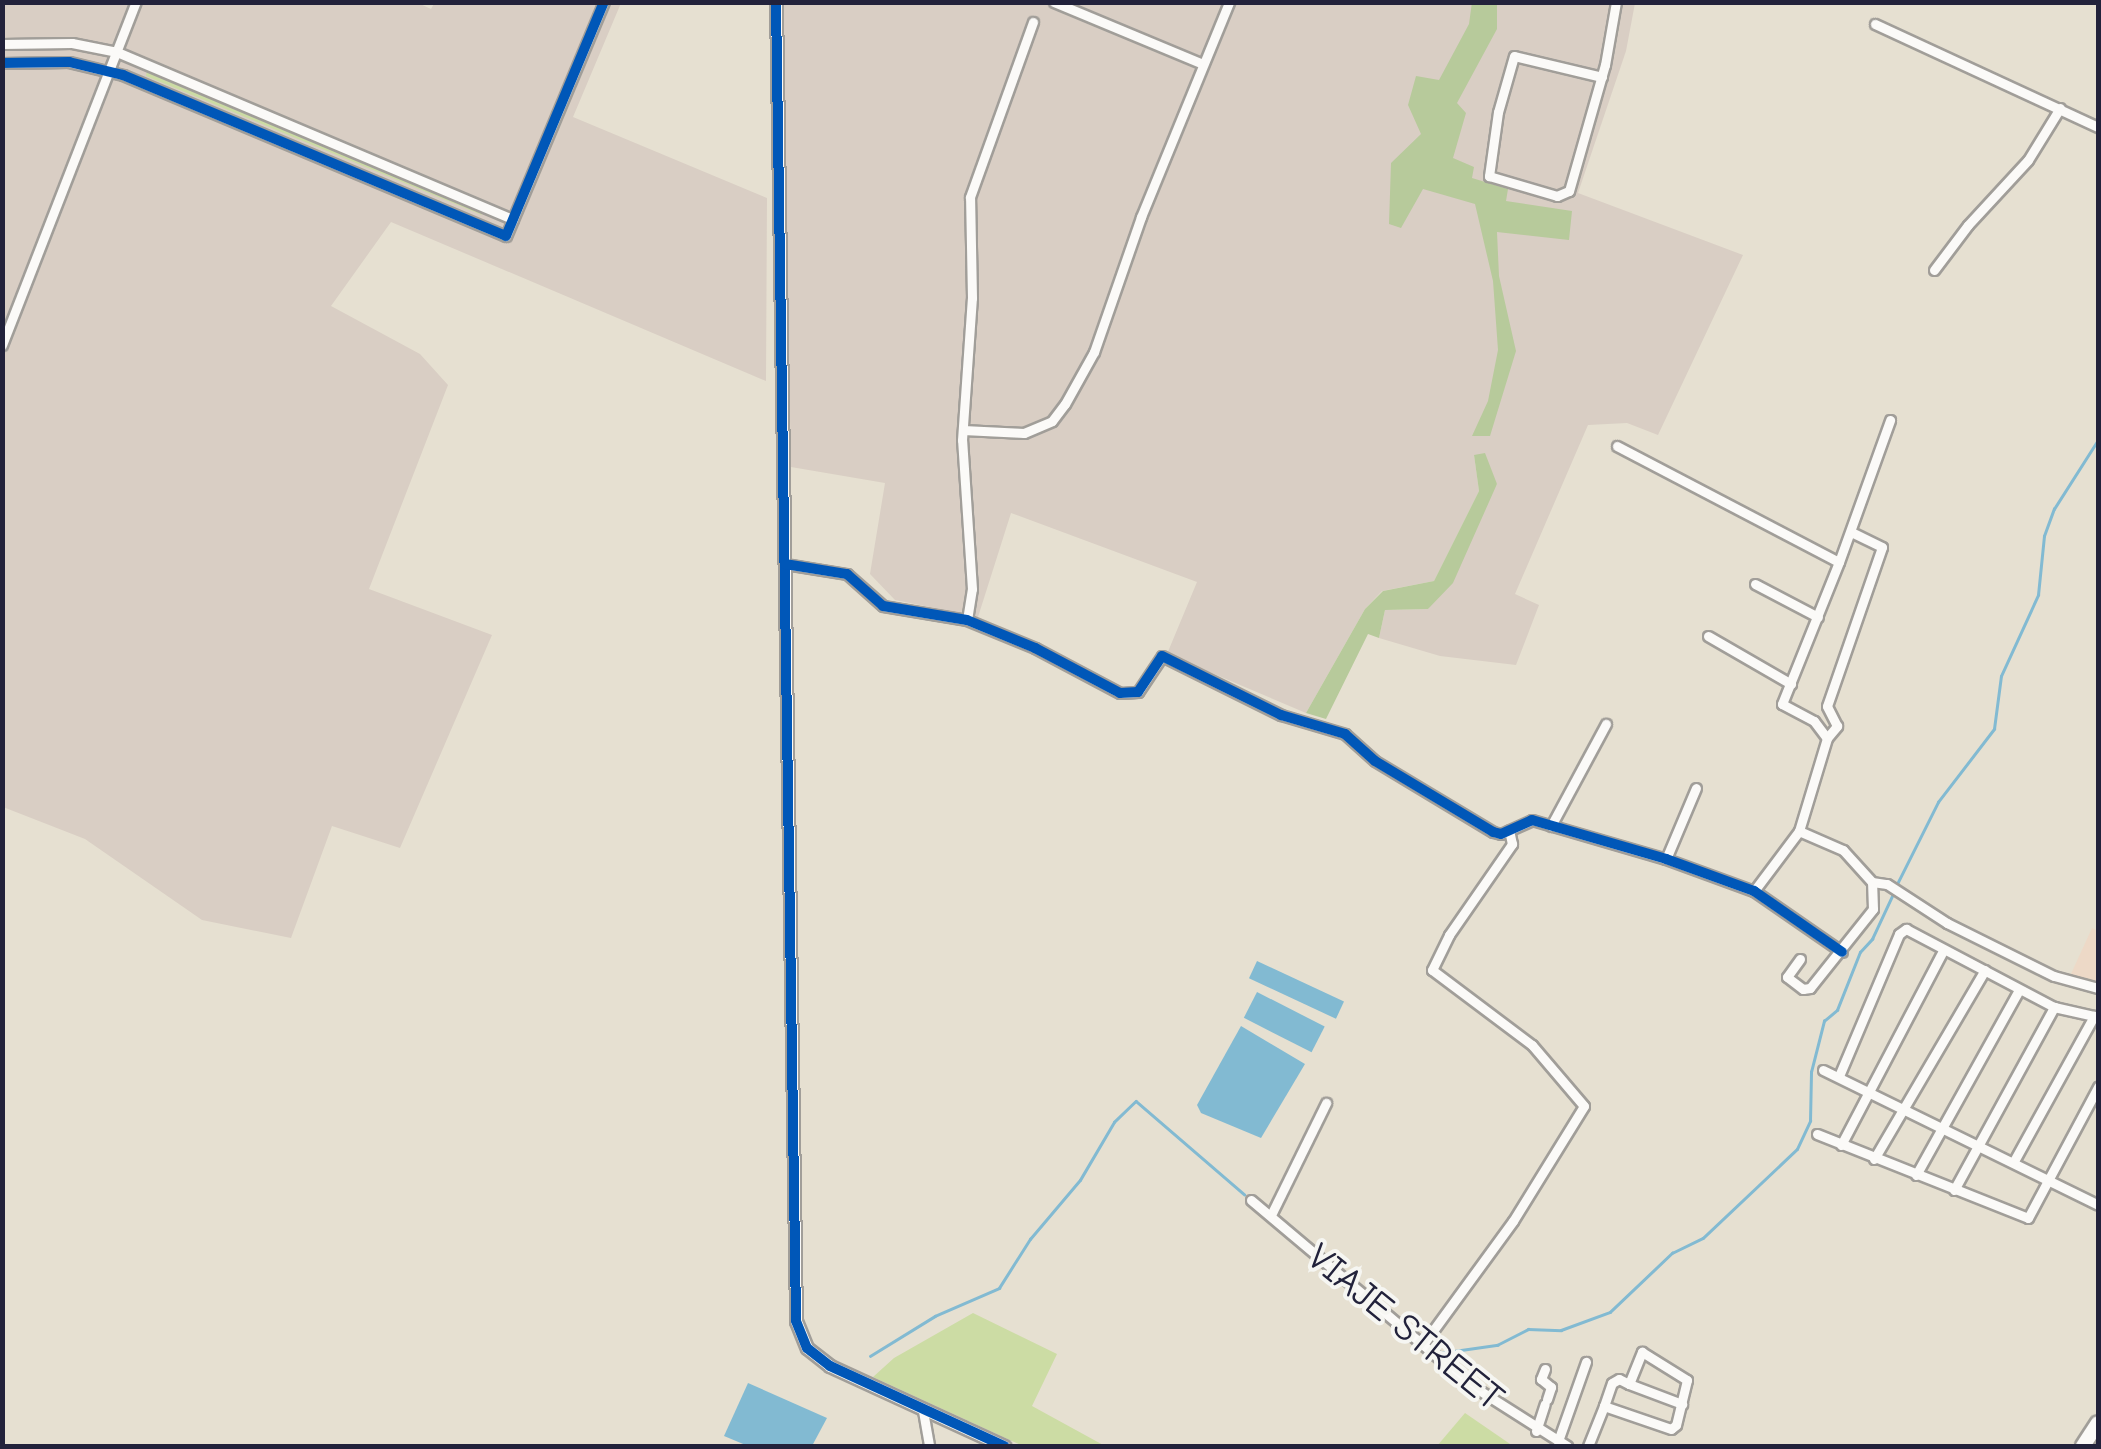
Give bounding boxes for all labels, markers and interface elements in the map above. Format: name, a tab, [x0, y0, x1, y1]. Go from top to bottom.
street label: VIAJE STREET	[1298, 1235, 1512, 1421]

